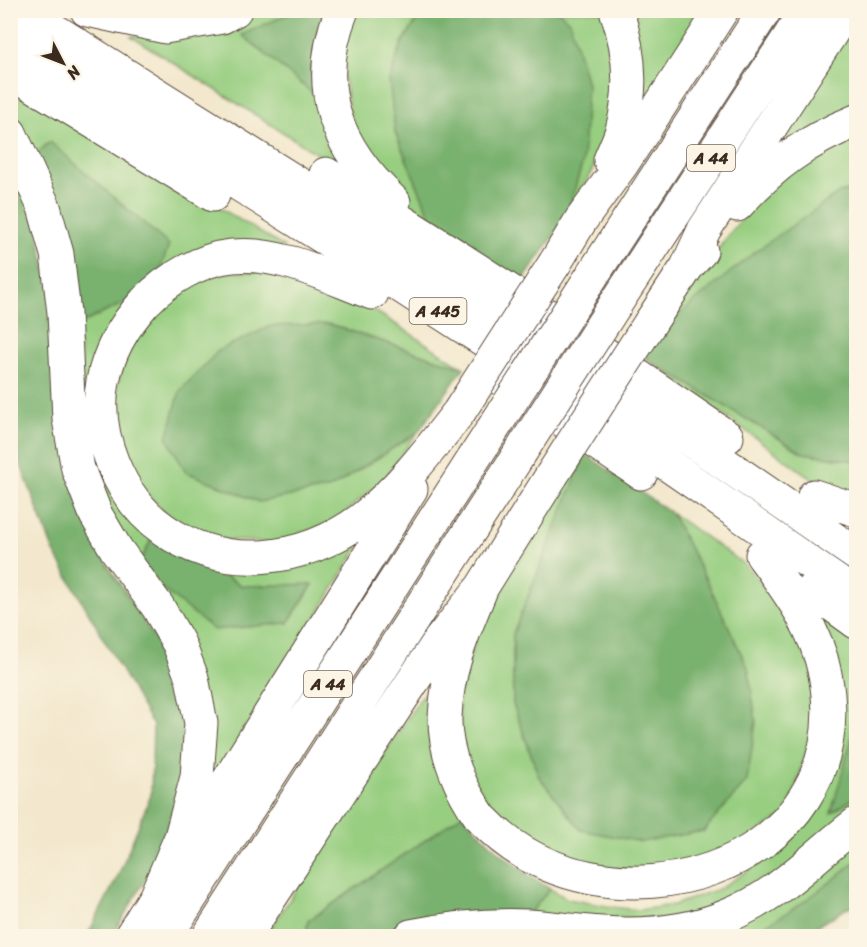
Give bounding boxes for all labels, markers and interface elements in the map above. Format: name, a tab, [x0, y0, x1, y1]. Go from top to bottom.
north arrow	[33, 33, 93, 93]
text: N	[59, 58, 89, 87]
road number: A 44	[687, 145, 735, 171]
road number: A 445	[410, 298, 466, 324]
road number: A 44	[304, 671, 352, 697]

